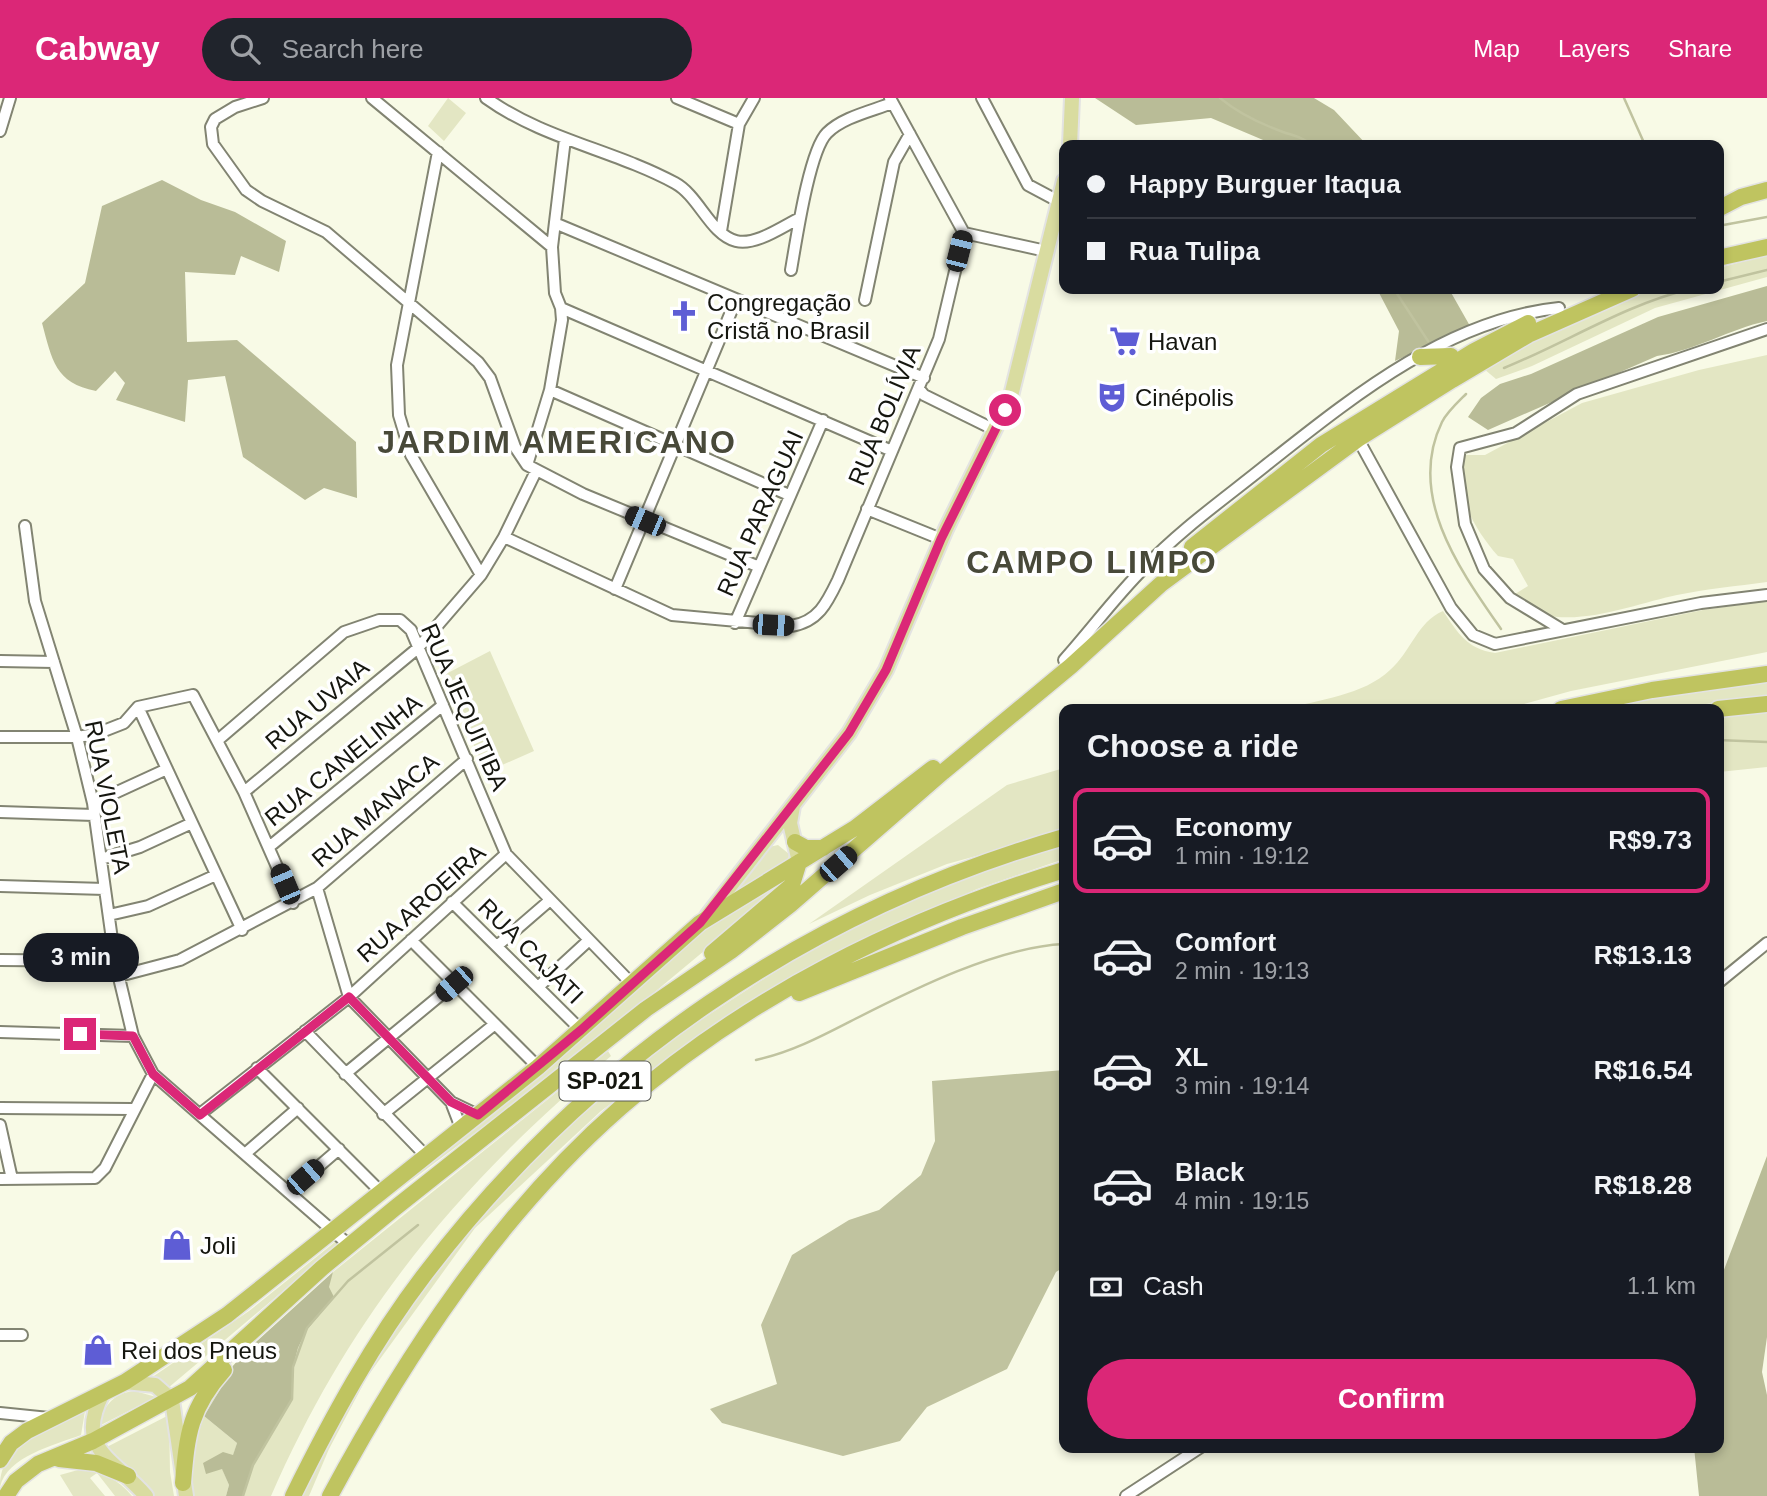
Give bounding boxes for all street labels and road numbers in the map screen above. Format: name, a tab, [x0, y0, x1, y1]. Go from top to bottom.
street label: RUA BOLÍVIA	[842, 341, 926, 489]
street label: RUA PARAGUAI	[711, 426, 809, 600]
street label: RUA JEQUITIBA	[416, 619, 514, 795]
street label: RUA UVAIA	[260, 653, 374, 755]
street label: RUA CANELINHA	[259, 689, 427, 831]
street label: RUA VIOLETA	[80, 718, 136, 876]
street label: RUA MANACA	[306, 748, 444, 872]
street label: RUA AROEIRA	[352, 839, 490, 967]
street label: RUA CAJATI	[473, 893, 589, 1009]
road number: SP-021	[560, 1062, 650, 1100]

